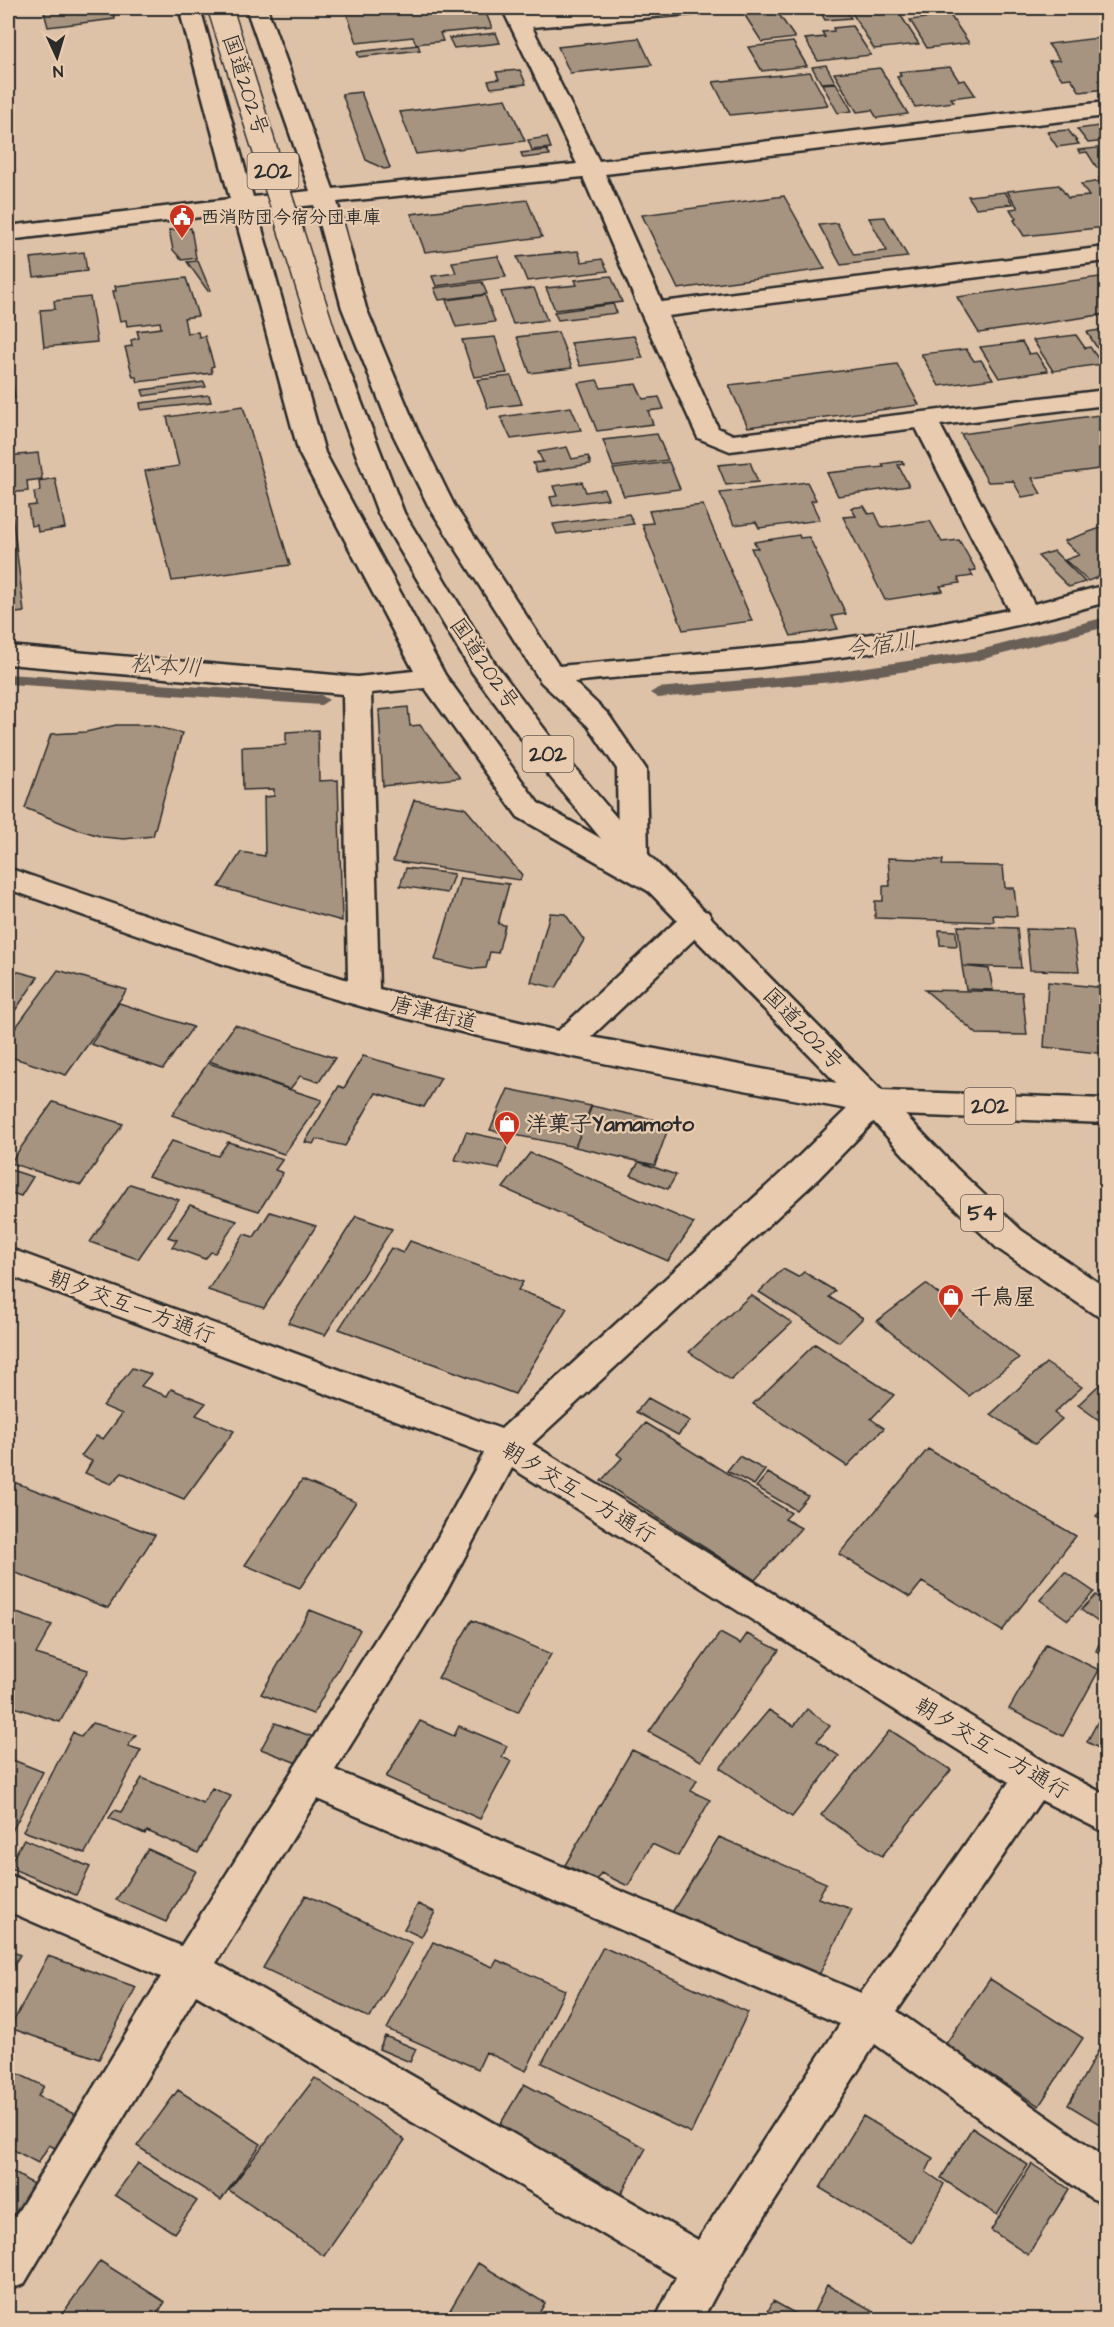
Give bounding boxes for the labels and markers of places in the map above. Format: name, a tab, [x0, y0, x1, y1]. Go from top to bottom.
public building icon: 西消防団今宿分団車庫	[167, 202, 197, 240]
place label: 西消防団今宿分団車庫	[201, 205, 381, 230]
shop icon: 洋菓子Yamamoto	[492, 1109, 522, 1147]
place label: 洋菓子Yamamoto	[526, 1109, 695, 1140]
shop icon: 千鳥屋	[936, 1282, 966, 1320]
place label: 千鳥屋	[970, 1282, 1036, 1313]

